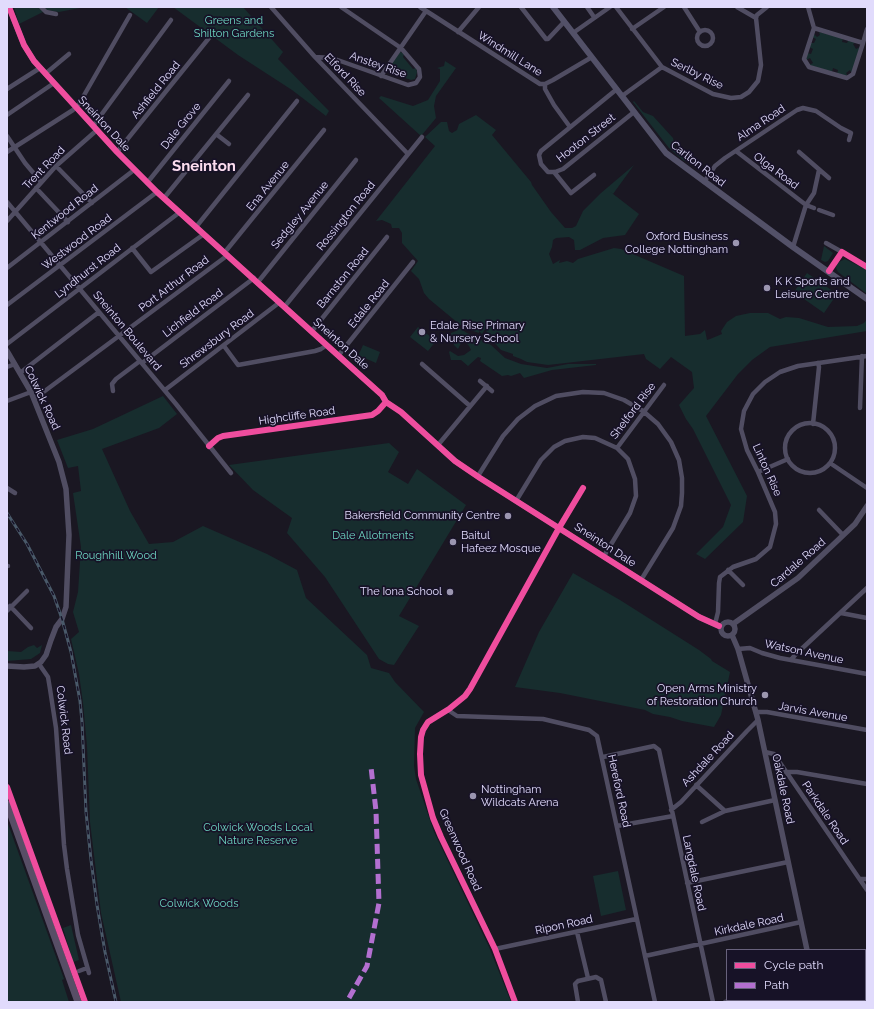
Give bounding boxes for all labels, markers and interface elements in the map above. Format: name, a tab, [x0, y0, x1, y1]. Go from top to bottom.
park label: Greens and Shilton Gardens	[194, 14, 274, 40]
street label: Windmill Lane	[475, 29, 545, 79]
street label: Anstey Rise	[348, 49, 408, 81]
street label: Elford Rise	[321, 51, 369, 99]
street label: Serlby Rise	[669, 56, 725, 92]
street label: Ashfield Road	[129, 59, 183, 121]
street label: Sneinton Dale	[75, 94, 133, 154]
street label: Dale Grove	[158, 100, 204, 152]
street label: Alma Road	[734, 102, 788, 144]
street label: Hooton Street	[554, 111, 618, 165]
street label: Carlton Road	[668, 138, 728, 190]
street label: Trent Road	[20, 144, 68, 192]
street label: Olga Road	[751, 150, 801, 192]
district label: Sneinton	[172, 157, 236, 175]
street label: Ena Avenue	[244, 158, 292, 214]
street label: Sedgley Avenue	[269, 178, 331, 252]
street label: Rossington Road	[314, 179, 378, 253]
street label: Kentwood Road	[29, 182, 101, 242]
street label: Westwood Road	[39, 211, 115, 273]
place label: Oxford Business College Nottingham	[625, 230, 728, 256]
marker: Oxford Business College Nottingham	[731, 238, 741, 248]
street label: Lyndhurst Road	[53, 241, 123, 301]
street label: Barnston Road	[314, 245, 372, 311]
street label: Port Arthur Road	[136, 253, 212, 315]
place label: K K Sports and Leisure Centre	[775, 275, 850, 301]
street label: Edale Road	[346, 277, 392, 331]
marker: K K Sports and Leisure Centre	[762, 283, 772, 293]
street label: Lichfield Road	[160, 286, 226, 340]
street label: Sneinton Boulevard	[90, 289, 164, 373]
street label: Shrewsbury Road	[177, 307, 257, 371]
street label: Sneinton Dale	[310, 315, 372, 373]
place label: Edale Rise Primary & Nursery School	[430, 319, 525, 345]
marker: Edale Rise Primary & Nursery School	[417, 327, 427, 337]
street label: Colwick Road	[21, 364, 63, 432]
street label: Shelford Rise	[608, 380, 658, 442]
street label: Highcliffe Road	[258, 404, 336, 428]
street label: Linton Rise	[750, 442, 784, 498]
place label: Bakersfield Community Centre	[345, 509, 500, 523]
marker: Bakersfield Community Centre	[503, 511, 513, 521]
street label: Sneinton Dale	[572, 520, 638, 570]
park label: Dale Allotments	[332, 529, 414, 543]
place label: Baitul Hafeez Mosque	[461, 529, 541, 555]
street label: Cardale Road	[768, 535, 828, 591]
marker: Baitul Hafeez Mosque	[448, 537, 458, 547]
park label: Roughhill Wood	[75, 549, 157, 563]
place label: The Iona School	[360, 585, 442, 599]
marker: The Iona School	[445, 587, 455, 597]
street label: Watson Avenue	[763, 637, 845, 667]
place label: Open Arms Ministry of Restoration Church	[647, 682, 757, 708]
street label: Colwick Road	[53, 685, 75, 755]
marker: Open Arms Ministry of Restoration Church	[760, 690, 770, 700]
street label: Jarvis Avenue	[777, 699, 849, 725]
street label: Ashdale Road	[679, 729, 737, 789]
street label: Hereford Road	[605, 753, 633, 829]
street label: Oakdale Road	[769, 753, 797, 825]
street label: Parkdale Road	[799, 779, 851, 847]
place label: Nottingham Wildcats Arena	[481, 783, 559, 809]
marker: Nottingham Wildcats Arena	[468, 791, 478, 801]
street label: Greenwood Road	[436, 807, 484, 893]
park label: Colwick Woods Local Nature Reserve	[203, 821, 313, 847]
street label: Langdale Road	[680, 834, 708, 912]
park label: Colwick Woods	[160, 897, 238, 911]
street label: Kirkdale Road	[713, 911, 785, 939]
street label: Ripon Road	[534, 912, 594, 938]
legend	[726, 949, 866, 1001]
text: Cycle path	[764, 958, 823, 972]
text: Path	[764, 978, 789, 992]

